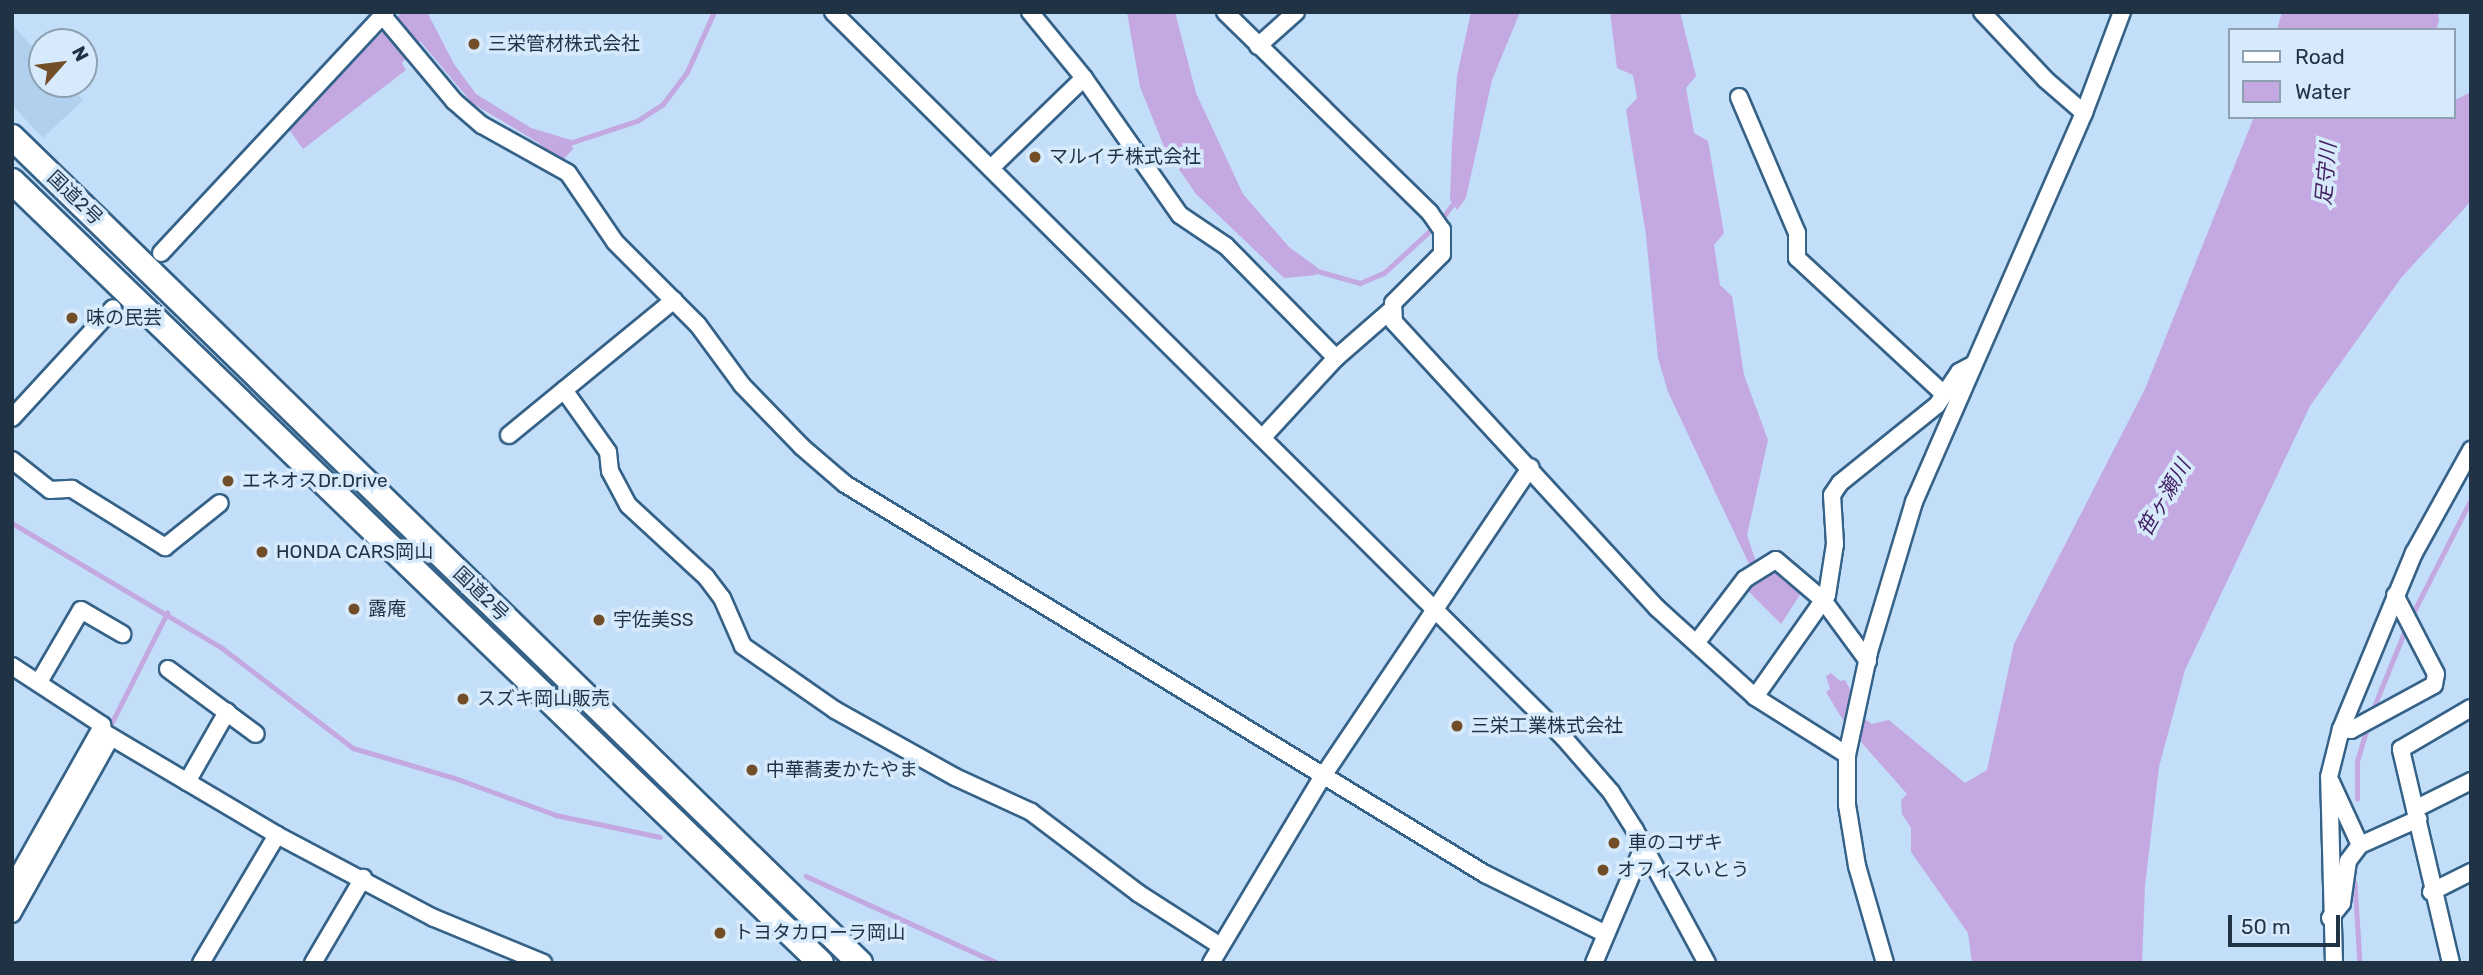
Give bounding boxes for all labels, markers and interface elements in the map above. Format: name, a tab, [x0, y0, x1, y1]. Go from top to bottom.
north arrow	[28, 28, 98, 98]
legend	[2228, 28, 2455, 119]
place label: 三栄管材株式会社	[488, 33, 640, 55]
marker: 三栄管材株式会社	[466, 36, 482, 52]
text: N	[67, 42, 94, 65]
text: Road	[2295, 44, 2345, 69]
text: Water	[2295, 79, 2351, 104]
water label: 足守川	[2311, 142, 2341, 206]
place label: マルイチ株式会社	[1049, 146, 1201, 168]
marker: マルイチ株式会社	[1027, 149, 1043, 165]
street label: 国道2号	[43, 166, 107, 230]
place label: 味の民芸	[86, 307, 162, 329]
marker: 味の民芸	[64, 310, 80, 326]
water label: 笹ヶ瀬川	[2132, 455, 2196, 541]
place label: エネオスDr.Drive	[242, 470, 388, 492]
marker: エネオスDr.Drive	[220, 473, 236, 489]
place label: HONDA CARS岡山	[276, 541, 433, 563]
marker: HONDA CARS岡山	[254, 544, 270, 560]
street label: 国道2号	[449, 562, 513, 626]
place label: 露庵	[368, 598, 406, 620]
marker: 露庵	[346, 601, 362, 617]
place label: 宇佐美SS	[613, 609, 694, 631]
marker: 宇佐美SS	[591, 612, 607, 628]
place label: スズキ岡山販売	[477, 688, 610, 710]
marker: スズキ岡山販売	[455, 691, 471, 707]
place label: 三栄工業株式会社	[1471, 715, 1623, 737]
marker: 三栄工業株式会社	[1449, 718, 1465, 734]
place label: 中華蕎麦かたやま	[766, 759, 918, 781]
marker: 中華蕎麦かたやま	[744, 762, 760, 778]
place label: 車のコザキ	[1628, 832, 1723, 854]
marker: 車のコザキ	[1606, 835, 1622, 851]
place label: オフィスいとう	[1617, 859, 1750, 881]
marker: オフィスいとう	[1595, 862, 1611, 878]
scale bar	[2231, 902, 2343, 946]
text: 50 m	[2241, 914, 2291, 939]
place label: トヨタカローラ岡山	[734, 922, 905, 944]
marker: トヨタカローラ岡山	[712, 925, 728, 941]

